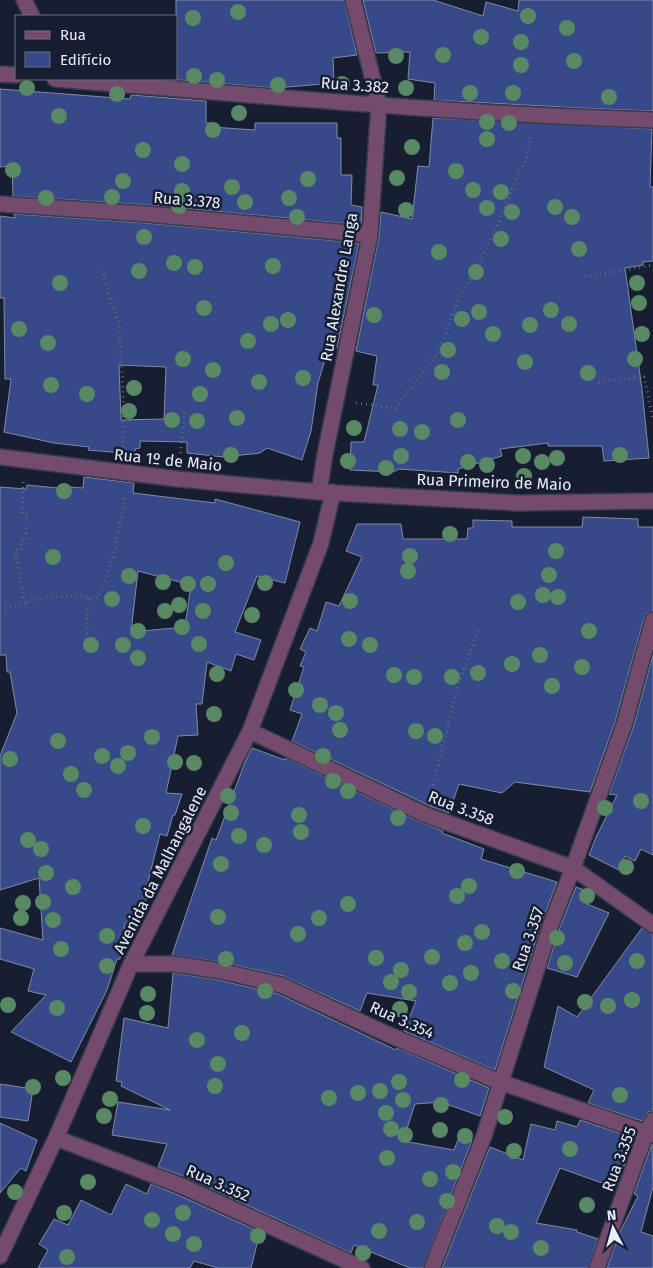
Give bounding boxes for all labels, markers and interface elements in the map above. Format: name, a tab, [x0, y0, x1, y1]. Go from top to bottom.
legend	[15, 15, 178, 80]
text: Rua	[60, 26, 86, 44]
text: Edifício	[60, 51, 111, 69]
street label: Rua 3.382	[320, 73, 390, 97]
street label: Rua 3.378	[153, 188, 222, 212]
street label: Rua Alexandre Langa	[317, 211, 361, 363]
street label: Rua 1º de Maio	[113, 445, 223, 475]
street label: Rua Primeiro de Maio	[416, 470, 572, 494]
street label: Avenida da Malhangalene	[109, 783, 211, 957]
street label: Rua 3.358	[426, 787, 497, 829]
street label: Rua 3.357	[508, 904, 548, 974]
street label: Rua 3.354	[367, 997, 438, 1043]
street label: Rua 3.355	[598, 1124, 640, 1194]
street label: Rua 3.352	[183, 1161, 253, 1205]
north arrow	[588, 1203, 638, 1253]
text: N	[606, 1207, 617, 1225]

